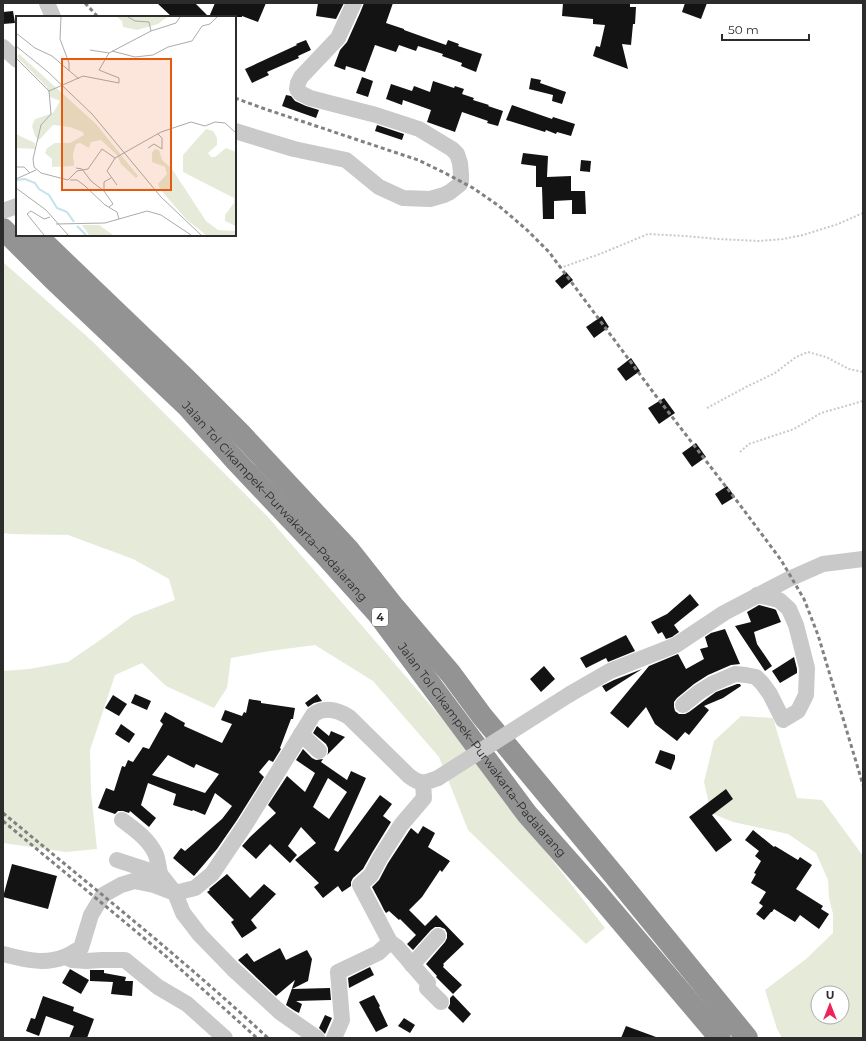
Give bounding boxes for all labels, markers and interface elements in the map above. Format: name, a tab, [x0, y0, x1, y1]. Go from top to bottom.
inset map	[16, 16, 236, 236]
scale bar	[722, 16, 809, 42]
text: 50 m	[728, 22, 759, 37]
street label: Jalan Tol Cikampek–Purwakarta–Padalarang	[179, 397, 371, 604]
road number: 4	[372, 608, 388, 626]
street label: Jalan Tol Cikampek–Purwakarta–Padalarang	[394, 639, 570, 860]
north arrow	[810, 985, 850, 1025]
text: U	[826, 988, 834, 1002]

